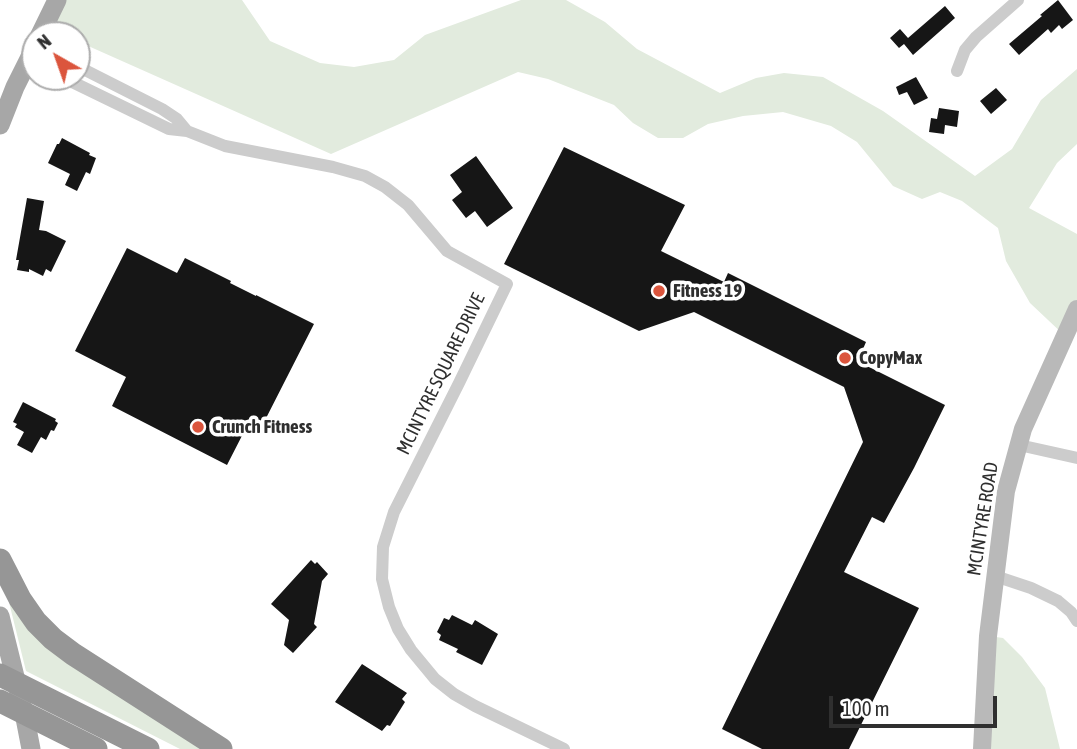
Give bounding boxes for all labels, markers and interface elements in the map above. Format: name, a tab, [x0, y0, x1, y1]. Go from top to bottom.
north arrow	[21, 21, 91, 91]
text: N	[32, 29, 55, 53]
place label: Fitness 19	[673, 280, 742, 302]
marker: Fitness 19	[651, 283, 667, 299]
street label: MCINTYRE SQUARE DRIVE	[392, 290, 490, 458]
place label: CopyMax	[859, 347, 922, 369]
marker: CopyMax	[837, 350, 853, 366]
place label: Crunch Fitness	[212, 416, 312, 438]
marker: Crunch Fitness	[190, 419, 206, 435]
street label: MCINTYRE ROAD	[963, 461, 1003, 577]
scale bar	[832, 682, 1000, 726]
text: 100 m	[842, 696, 890, 720]

